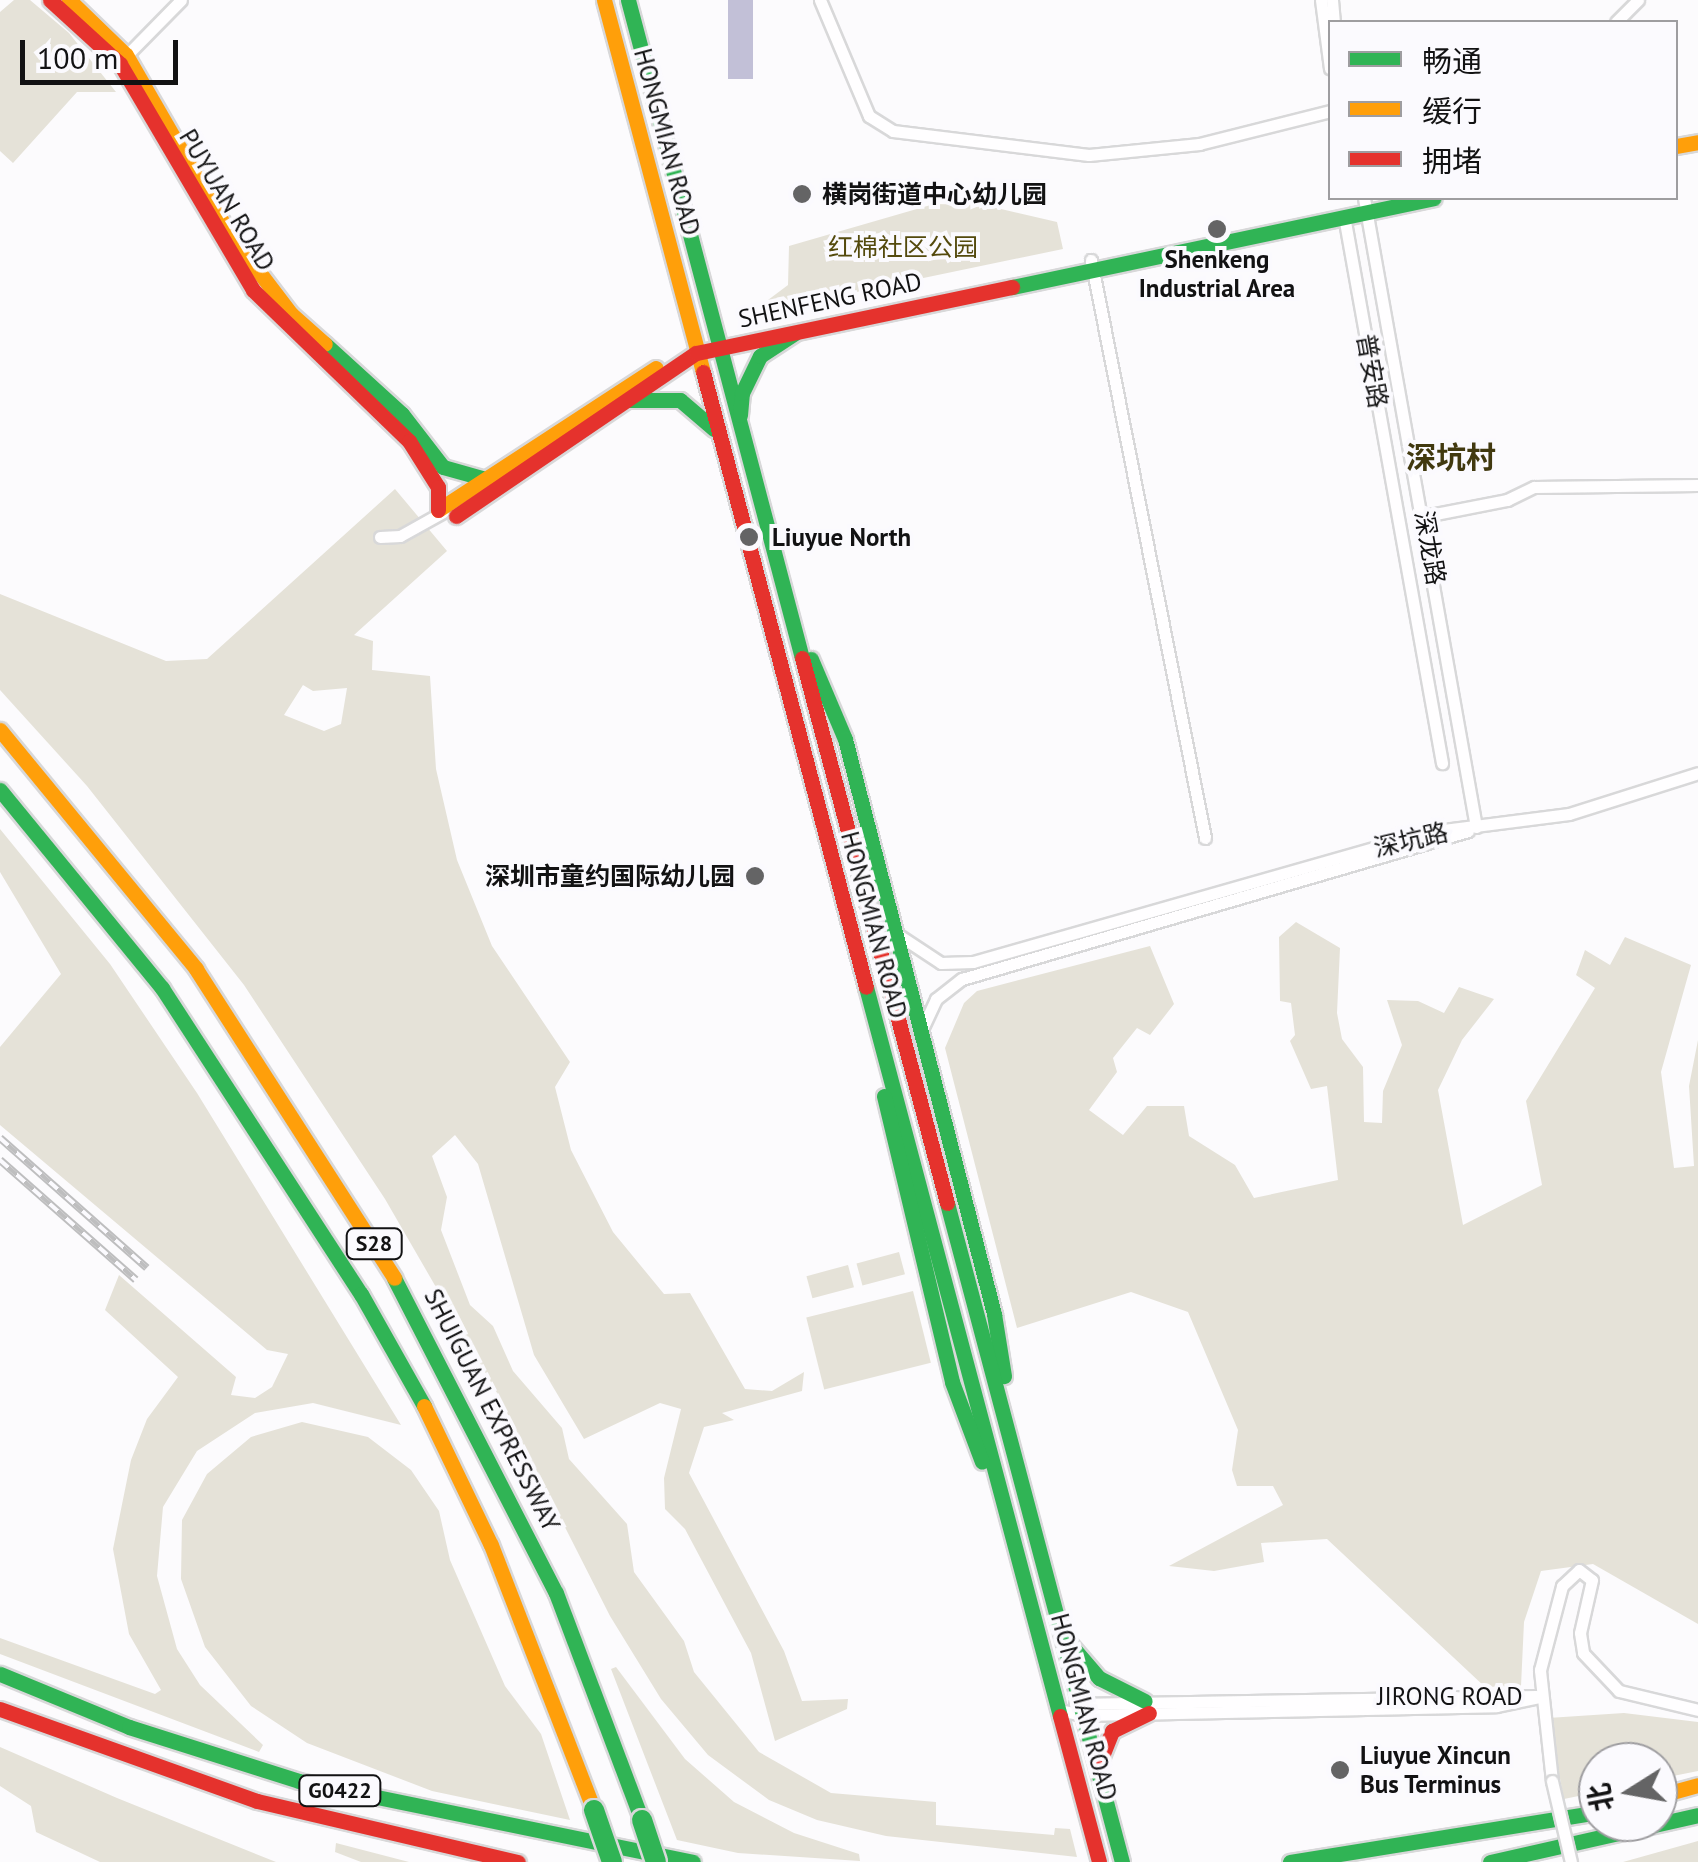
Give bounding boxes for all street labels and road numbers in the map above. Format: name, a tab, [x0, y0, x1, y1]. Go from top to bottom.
street label: HONGMIAN ROAD	[628, 45, 706, 239]
street label: PUYUAN ROAD	[173, 124, 281, 276]
street label: SHENFENG ROAD	[736, 266, 924, 334]
street label: 普安路	[1351, 331, 1393, 411]
street label: 深龙路	[1409, 508, 1451, 588]
street label: 深坑路	[1371, 817, 1451, 863]
street label: HONGMIAN ROAD	[835, 828, 913, 1022]
road number: S28	[344, 1227, 404, 1261]
street label: SHUIGUAN EXPRESSWAY	[418, 1284, 566, 1536]
street label: HONGMIAN ROAD	[1045, 1610, 1123, 1804]
street label: JIRONG ROAD	[1377, 1681, 1523, 1711]
road number: G0422	[298, 1774, 382, 1808]

